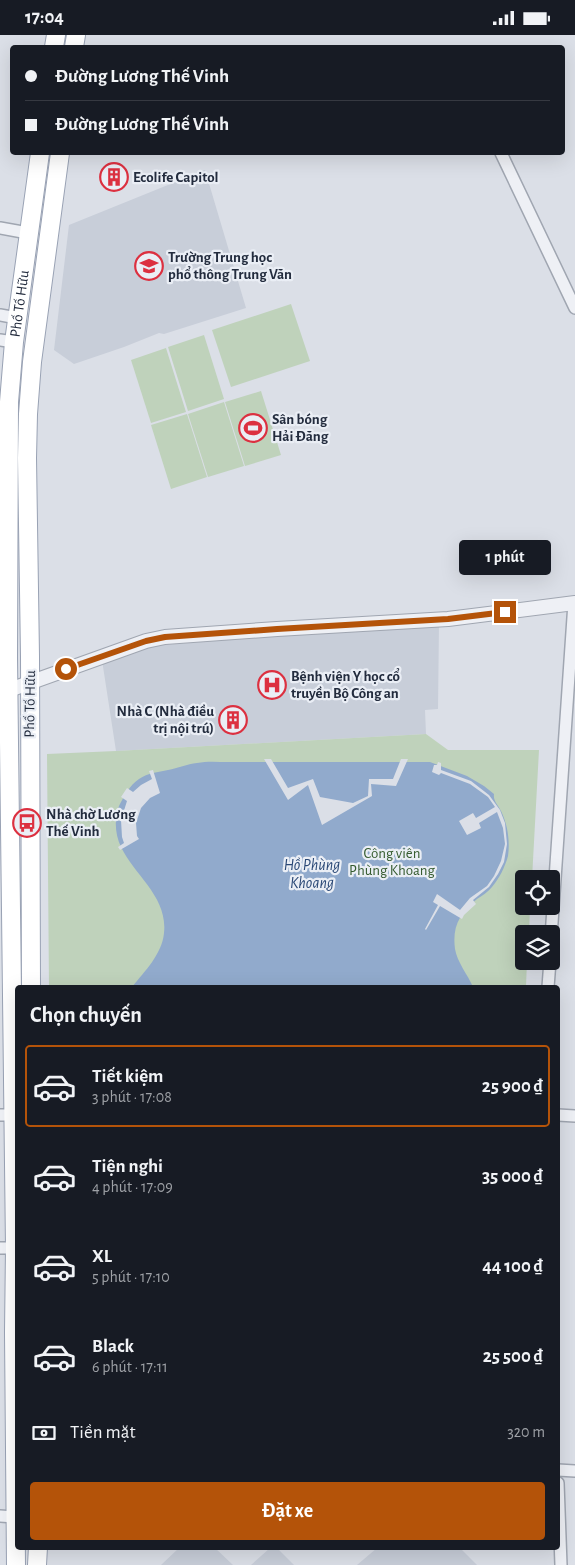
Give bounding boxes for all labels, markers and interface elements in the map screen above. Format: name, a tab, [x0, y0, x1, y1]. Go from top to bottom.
text: 17:04	[25, 8, 64, 27]
text: Đường Lương Thế Vinh	[55, 67, 229, 86]
text: Đường Lương Thế Vinh	[55, 115, 229, 134]
building icon: Ecolife Capitol	[99, 162, 129, 192]
place label: Ecolife Capitol	[133, 170, 219, 185]
place label: Trường Trung học phổ thông Trung Văn	[168, 250, 292, 282]
school or university icon: Trường Trung học phổ thông Trung Văn	[134, 251, 164, 281]
street label: Phố Tố Hữu	[7, 269, 31, 338]
place label: Sân bóng Hải Đăng	[272, 412, 329, 444]
sports icon: Sân bóng Hải Đăng	[238, 413, 268, 443]
callout: 1 phút	[459, 539, 551, 575]
text: 1 phút	[486, 549, 524, 565]
route end	[494, 601, 516, 623]
route start	[55, 658, 77, 680]
place label: Bệnh viện Y học cổ truyền Bộ Công an	[291, 668, 400, 701]
street label: Phố Tố Hữu	[22, 670, 38, 738]
hospital icon: Bệnh viện Y học cổ truyền Bộ Công an	[257, 670, 287, 700]
place label: Nhà C (Nhà điều trị nội trú)	[116, 704, 214, 736]
building icon: Nhà C (Nhà điều trị nội trú)	[218, 705, 248, 735]
place label: Nhà chờ Lương Thế Vinh	[46, 807, 136, 839]
bus stop icon: Nhà chờ Lương Thế Vinh	[12, 808, 42, 838]
park label: Công viên Phùng Khoang	[349, 846, 436, 878]
water label: Hồ Phùng Khoang	[284, 857, 340, 891]
map controls	[515, 870, 560, 970]
button: locate	[515, 870, 560, 915]
button: layers	[515, 925, 560, 970]
text: Chọn chuyến	[30, 1004, 142, 1026]
icon: car	[32, 1064, 77, 1109]
text: Tiết kiệm	[92, 1067, 163, 1086]
text: 25 900 ₫	[482, 1077, 543, 1096]
text: 3 phút · 17:08	[92, 1089, 172, 1105]
icon: car	[32, 1154, 77, 1199]
text: Tiện nghi	[92, 1157, 163, 1176]
text: 35 000 ₫	[482, 1167, 543, 1186]
text: 4 phút · 17:09	[92, 1179, 173, 1195]
icon: car	[32, 1244, 77, 1289]
text: XL	[92, 1247, 112, 1266]
text: 44 100 ₫	[482, 1257, 543, 1276]
text: 5 phút · 17:10	[92, 1269, 170, 1285]
icon: car	[32, 1334, 77, 1379]
text: Black	[92, 1337, 134, 1356]
text: 25 500 ₫	[483, 1347, 543, 1366]
text: 6 phút · 17:11	[92, 1359, 168, 1375]
icon: cash	[30, 1419, 58, 1447]
text: Tiền mặt	[70, 1423, 136, 1442]
text: 320 m	[507, 1424, 545, 1440]
button: Đặt xe	[30, 1482, 545, 1540]

